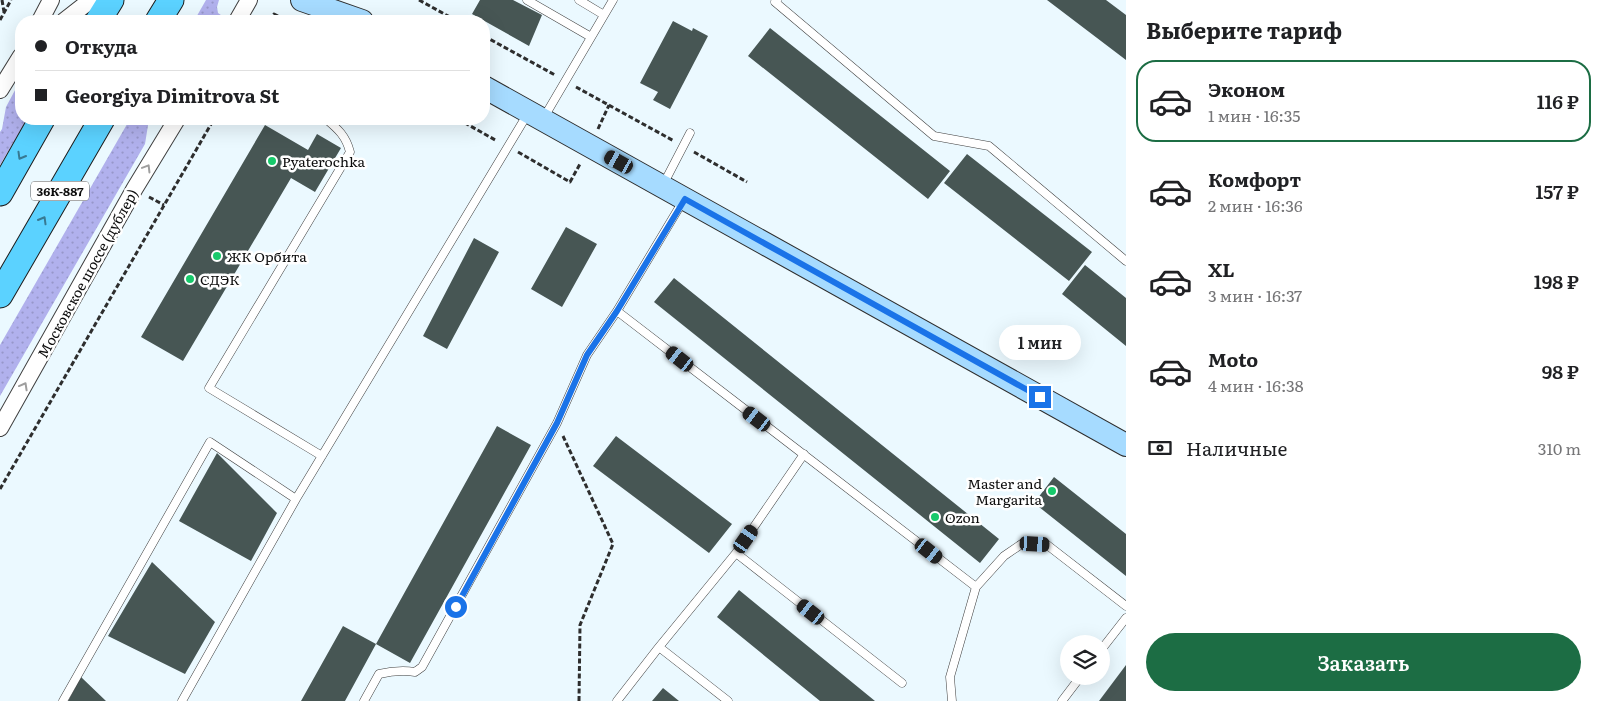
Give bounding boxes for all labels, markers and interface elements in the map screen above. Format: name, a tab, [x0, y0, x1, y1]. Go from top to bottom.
text: Выберите тариф	[1146, 13, 1342, 46]
text: Откуда	[65, 32, 138, 60]
text: Эконом	[1208, 75, 1285, 103]
icon: car	[1148, 79, 1193, 124]
text: Georgiya Dimitrova St	[65, 81, 279, 109]
text: 116 ₽	[1537, 87, 1579, 115]
text: 1 мин · 16:35	[1208, 103, 1300, 127]
car	[602, 148, 635, 176]
one-way arrow	[18, 150, 28, 159]
place label: Pyaterochka	[282, 151, 365, 171]
marker: Pyaterochka	[266, 155, 278, 167]
one-way arrow	[140, 165, 150, 174]
text: Комфорт	[1208, 165, 1301, 193]
icon: car	[1148, 169, 1193, 214]
text: 157 ₽	[1535, 177, 1579, 205]
road number: 36К-887	[31, 182, 89, 200]
street label: Московское шоссе (дублер)	[32, 185, 142, 361]
text: 2 мин · 16:36	[1208, 193, 1303, 217]
one-way arrow	[37, 217, 47, 226]
place label: ЖК Орбита	[227, 246, 307, 266]
marker: ЖК Орбита	[211, 250, 223, 262]
text: XL	[1208, 255, 1235, 283]
icon: car	[1148, 259, 1193, 304]
text: 198 ₽	[1534, 267, 1579, 295]
place label: СДЭК	[200, 269, 240, 289]
marker: СДЭК	[184, 273, 196, 285]
text: 3 мин · 16:37	[1208, 283, 1302, 307]
callout: 1 мин	[999, 324, 1081, 360]
text: 1 мин	[1018, 330, 1062, 354]
car	[663, 344, 696, 374]
text: Moto	[1208, 345, 1258, 373]
icon: car	[1148, 349, 1193, 394]
text: 98 ₽	[1542, 357, 1579, 385]
text: 4 мин · 16:38	[1208, 373, 1304, 397]
one-way arrow	[18, 382, 28, 391]
route end	[1029, 386, 1051, 408]
car	[740, 404, 773, 434]
icon: cash	[1146, 434, 1174, 462]
text: Наличные	[1186, 434, 1287, 462]
text: 310 m	[1538, 436, 1581, 460]
place label: Master and Margarita	[967, 473, 1042, 509]
marker: Master and Margarita	[1046, 485, 1058, 497]
place label: Ozon	[945, 507, 980, 527]
marker: Ozon	[929, 511, 941, 523]
car	[731, 522, 760, 556]
car	[912, 536, 945, 566]
car	[1019, 536, 1050, 552]
route start	[445, 596, 467, 618]
car	[794, 597, 827, 627]
button: Заказать	[1146, 633, 1581, 691]
map controls	[1060, 635, 1110, 685]
button: layers	[1060, 635, 1110, 685]

